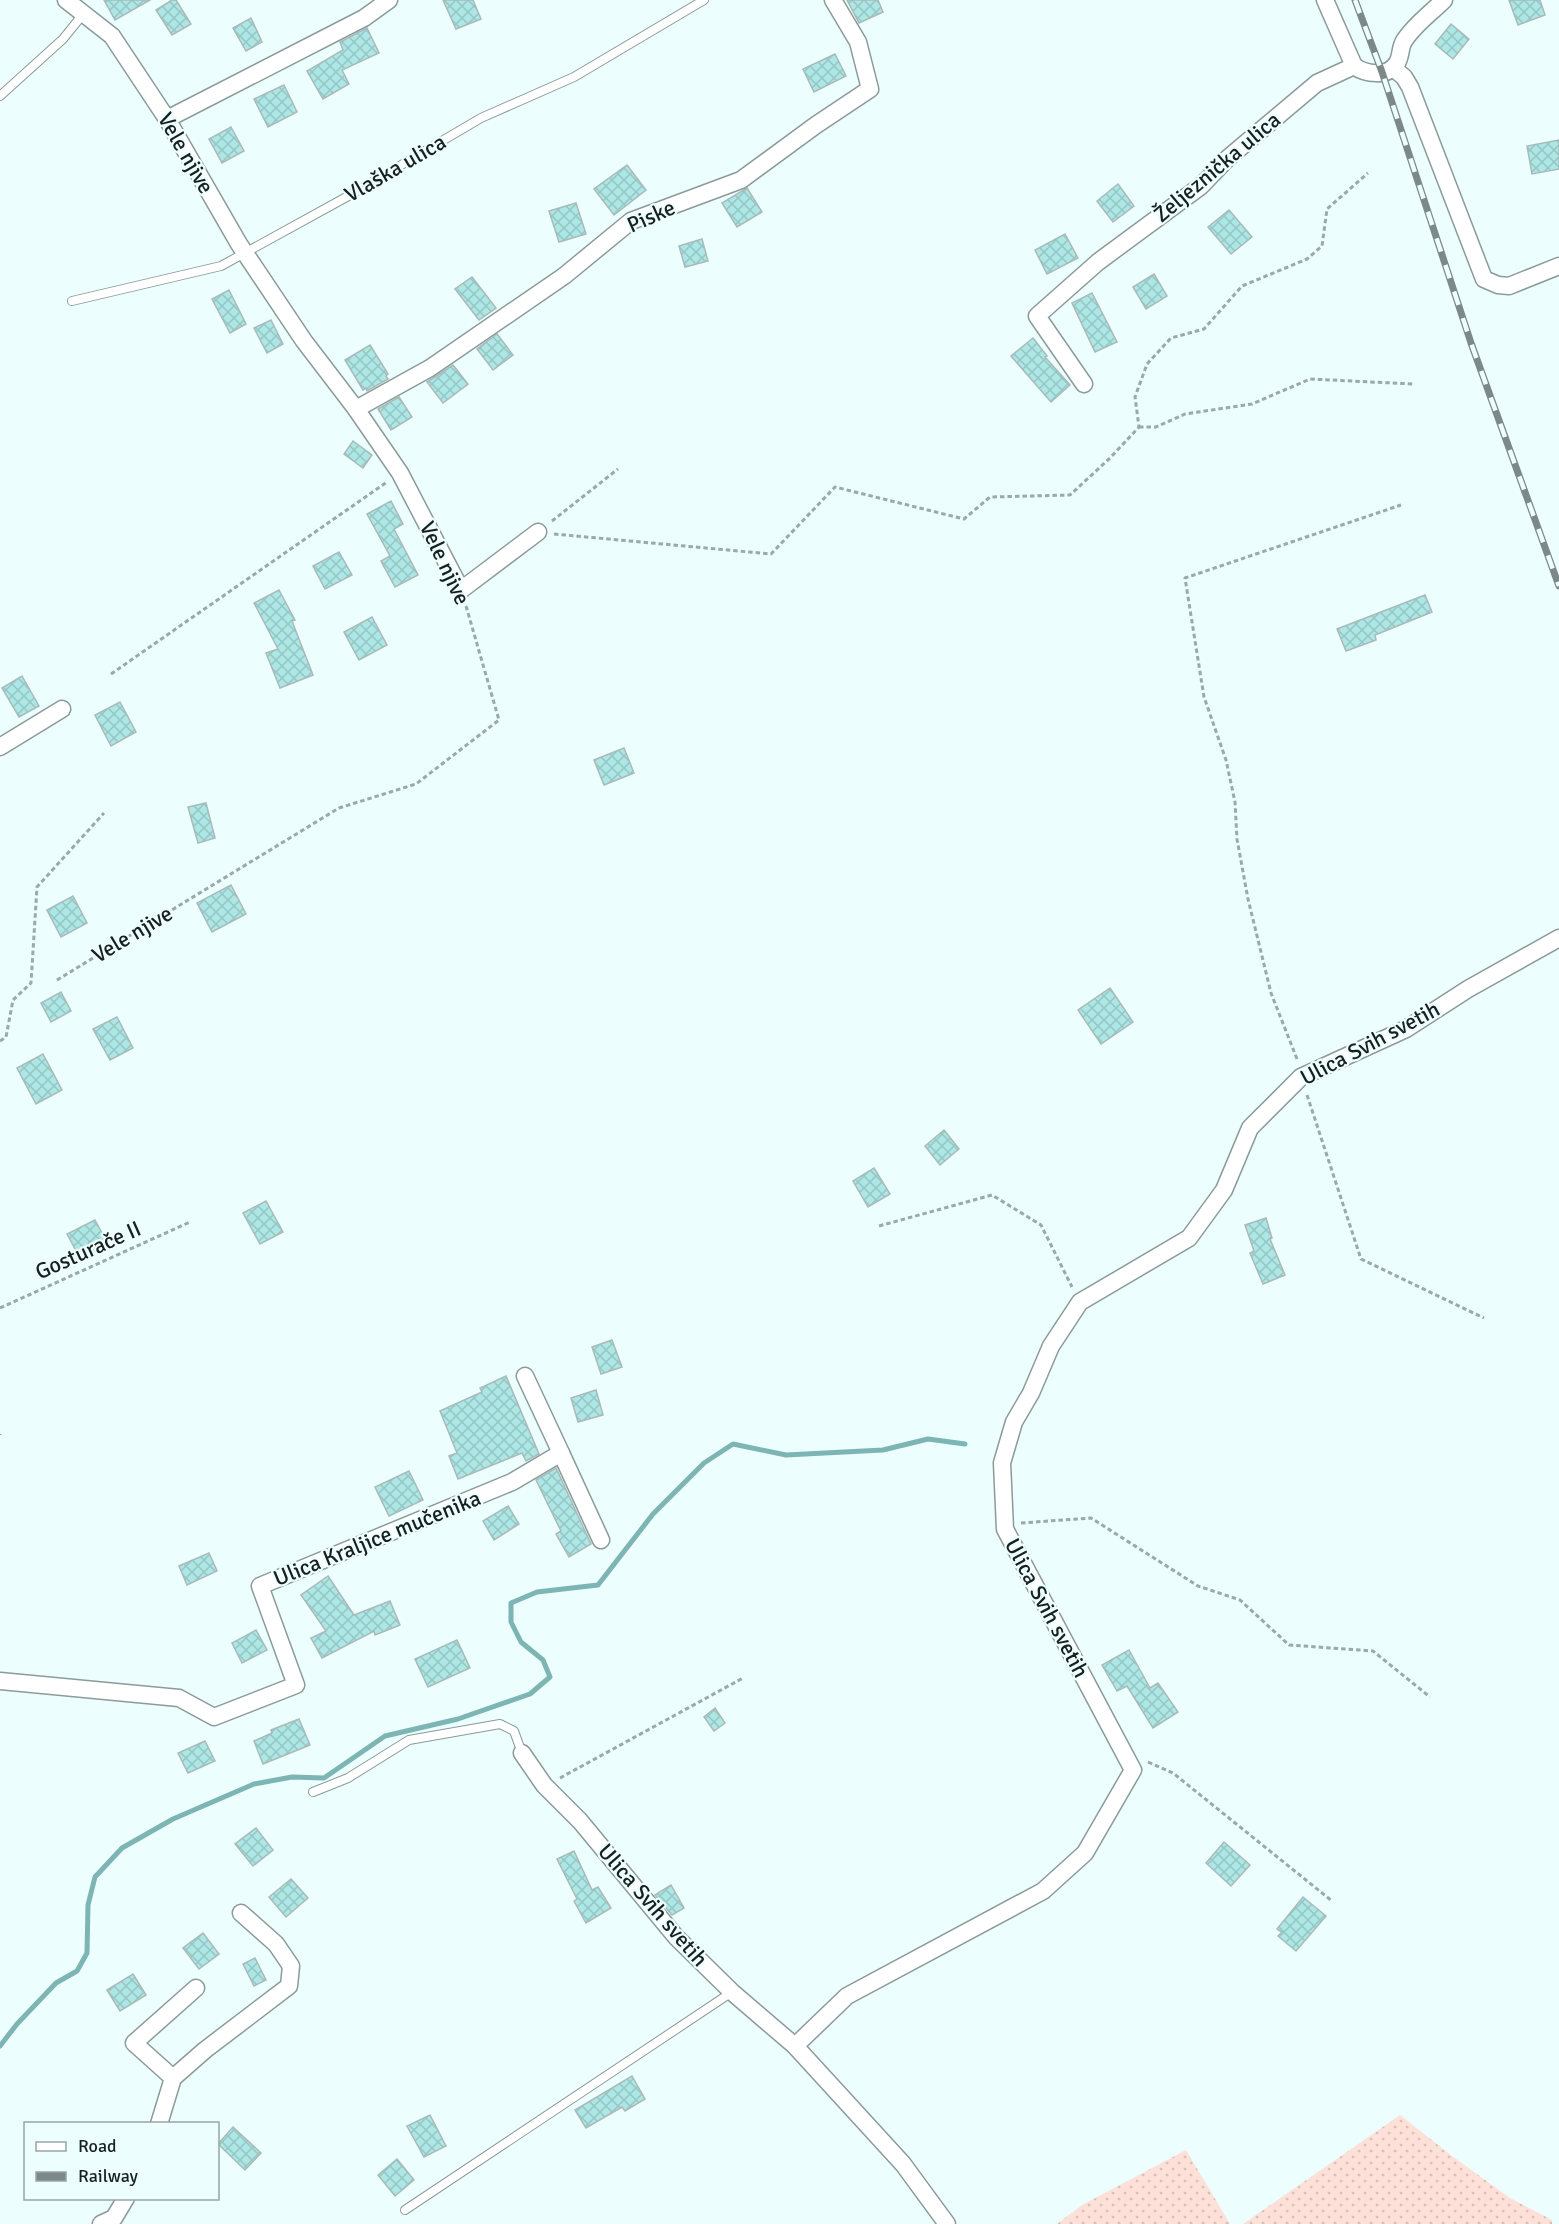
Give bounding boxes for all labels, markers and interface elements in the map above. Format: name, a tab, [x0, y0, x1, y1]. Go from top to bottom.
street label: Željeznička ulica	[1148, 106, 1286, 228]
street label: Vele njive	[152, 108, 220, 198]
street label: Vlaška ulica	[339, 128, 451, 208]
street label: Piske	[623, 194, 679, 238]
street label: Vele njive	[414, 517, 476, 609]
street label: Vele njive	[87, 899, 177, 969]
street label: Ulica Svih svetih	[1296, 995, 1444, 1091]
street label: Gosturače II	[31, 1215, 145, 1285]
street label: Ulica Kraljice mučenika	[269, 1484, 485, 1592]
street label: Ulica Svih svetih	[999, 1534, 1095, 1682]
street label: Ulica Svih svetih	[592, 1838, 714, 1972]
legend	[24, 2122, 219, 2200]
text: Road	[78, 2135, 117, 2157]
text: Railway	[78, 2165, 139, 2187]

